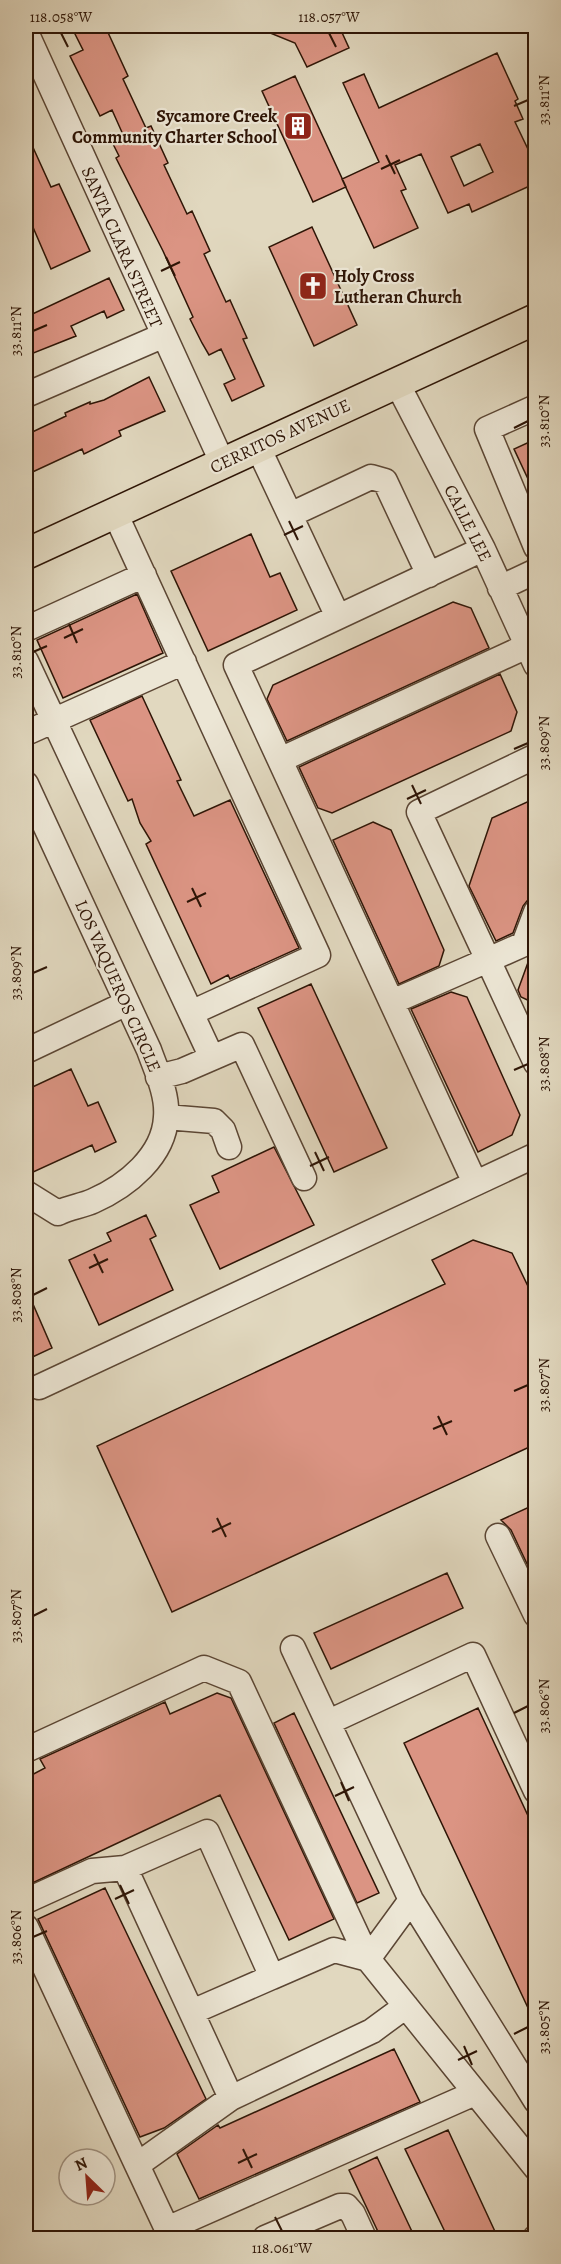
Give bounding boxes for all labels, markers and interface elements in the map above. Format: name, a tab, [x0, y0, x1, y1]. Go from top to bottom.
text: 118.058°W	[30, 7, 92, 27]
text: 118.057°W	[298, 7, 360, 27]
text: 33.811°N	[534, 75, 554, 125]
place label: Sycamore Creek Community Charter School	[72, 104, 278, 149]
building icon: Sycamore Creek Community Charter School	[282, 110, 314, 142]
street label: SANTA CLARA STREET	[76, 163, 168, 332]
place label: Holy Cross Lutheran Church	[334, 264, 462, 309]
church icon: Holy Cross Lutheran Church	[297, 270, 329, 302]
text: 33.811°N	[6, 306, 26, 356]
street label: CERRITOS AVENUE	[206, 393, 354, 479]
text: 33.810°N	[534, 394, 554, 447]
street label: CALLE LEE	[438, 480, 498, 566]
text: 33.810°N	[6, 625, 26, 678]
text: 33.809°N	[534, 716, 554, 770]
street label: LOS VAQUEROS CIRCLE	[69, 896, 167, 1076]
text: 33.809°N	[6, 946, 26, 1000]
text: 33.808°N	[534, 1036, 554, 1091]
text: 33.808°N	[6, 1267, 26, 1322]
text: 33.807°N	[534, 1358, 554, 1412]
text: 33.807°N	[6, 1589, 26, 1643]
text: 33.806°N	[534, 1679, 554, 1733]
text: 33.806°N	[6, 1910, 26, 1964]
text: 33.805°N	[534, 2000, 554, 2054]
north arrow	[57, 2147, 117, 2207]
text: N	[71, 2152, 91, 2177]
text: 118.061°W	[252, 2238, 312, 2258]

